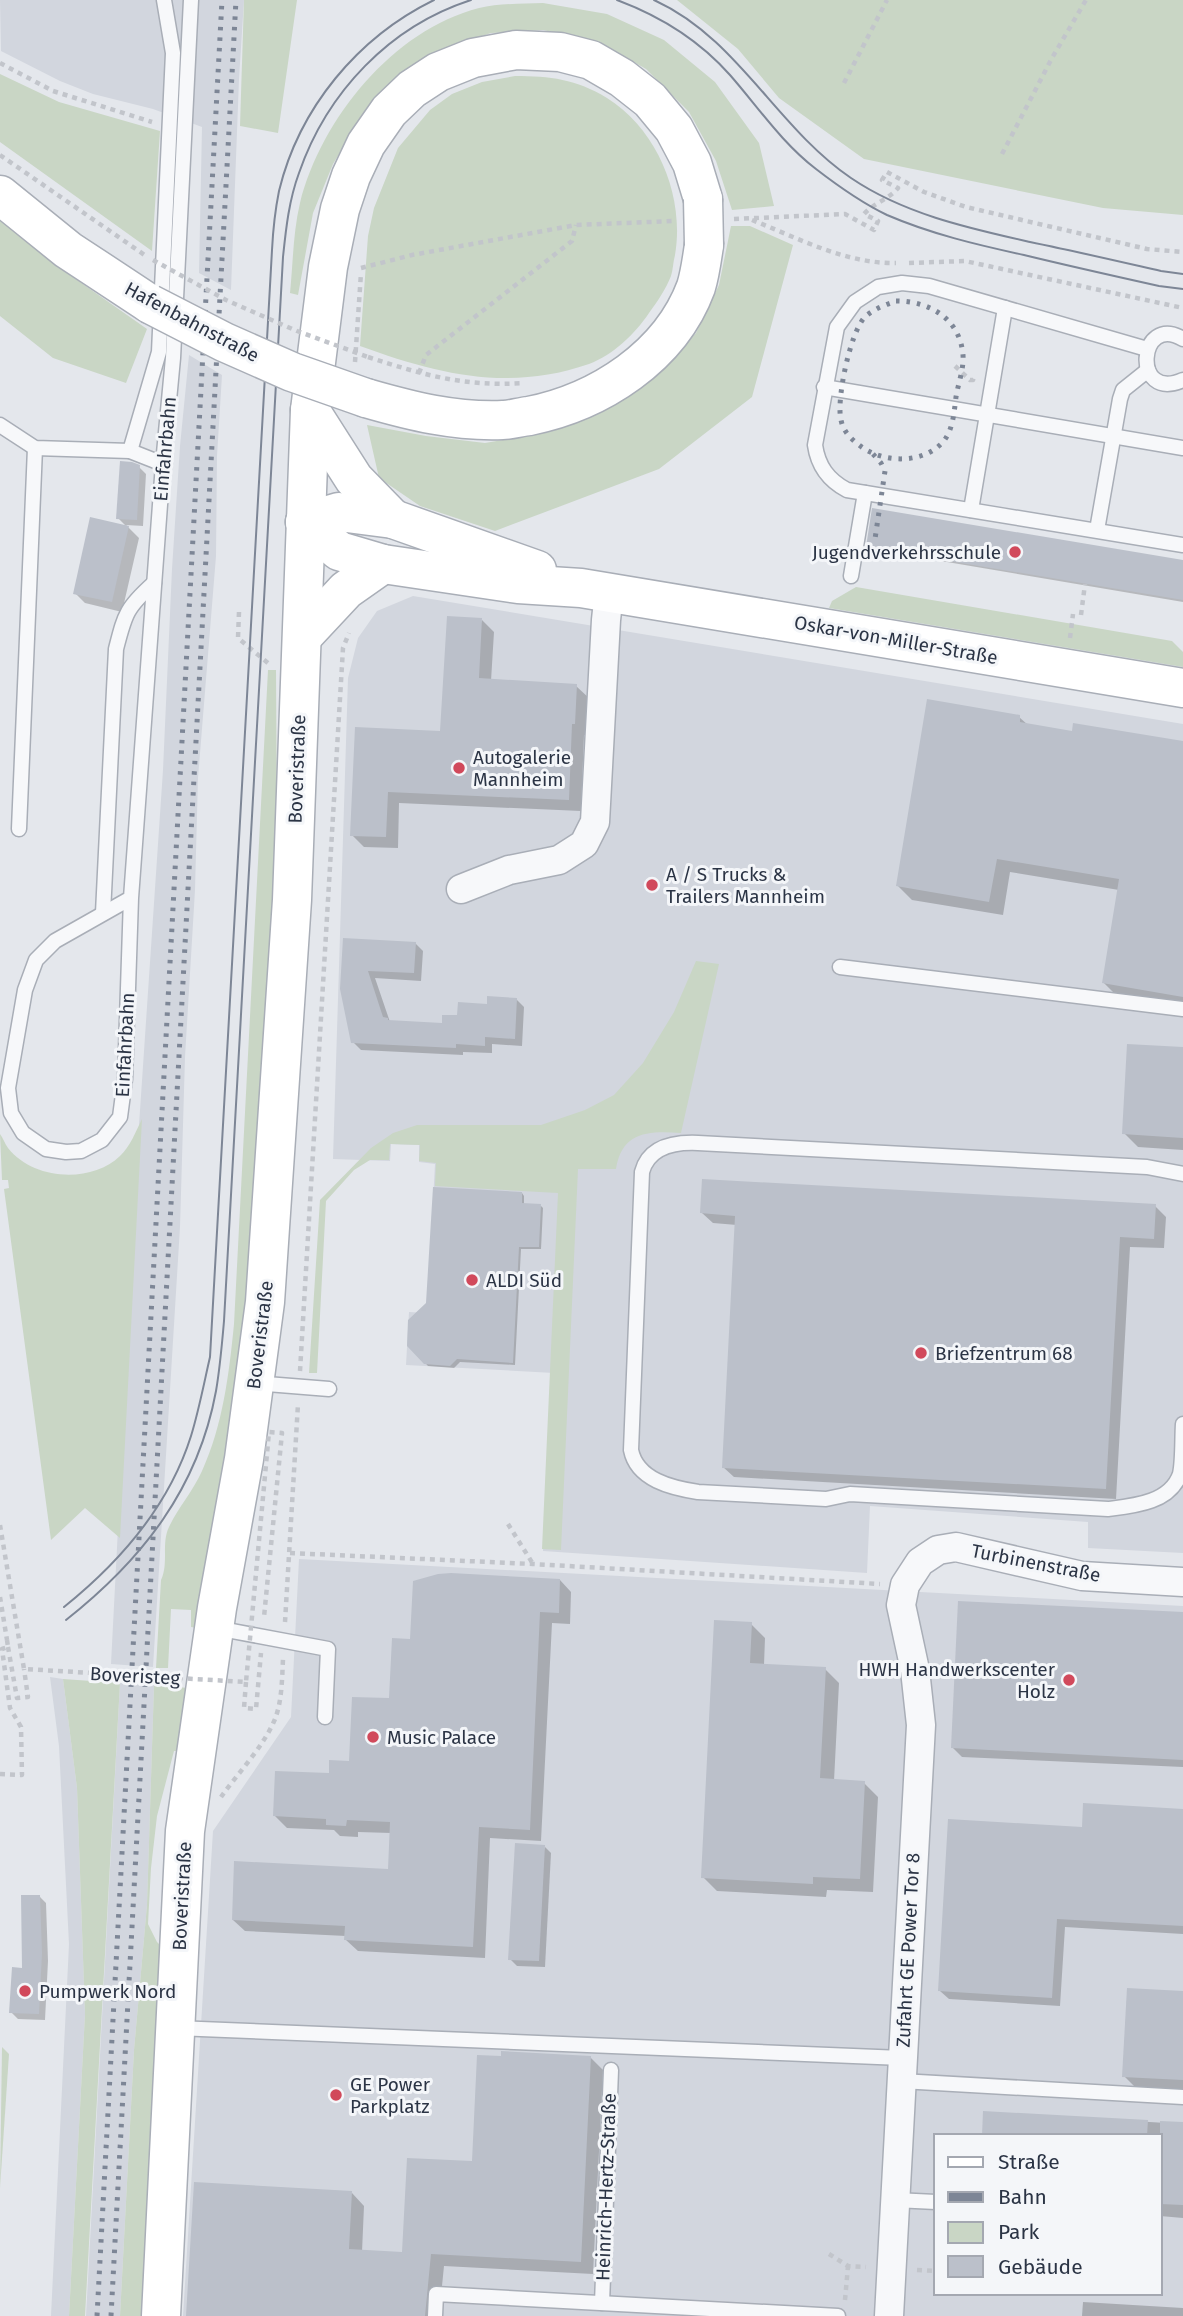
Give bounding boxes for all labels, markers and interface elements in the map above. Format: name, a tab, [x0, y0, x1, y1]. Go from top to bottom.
street label: Hafenbahnstraße	[121, 277, 263, 367]
street label: Einfahrbahn	[149, 396, 181, 502]
place label: Jugendverkehrsschule	[812, 541, 1001, 564]
marker: Jugendverkehrsschule	[1007, 544, 1023, 560]
street label: Oskar-von-Miller-Straße	[793, 611, 999, 669]
street label: Boveristraße	[284, 714, 310, 824]
place label: Autogalerie Mannheim	[473, 746, 571, 791]
marker: Autogalerie Mannheim	[451, 760, 467, 776]
place label: A / S Trucks & Trailers Mannheim	[666, 863, 825, 908]
marker: A / S Trucks & Trailers Mannheim	[644, 877, 660, 893]
street label: Einfahrbahn	[111, 992, 139, 1098]
place label: ALDI Süd	[486, 1269, 562, 1292]
marker: ALDI Süd	[464, 1272, 480, 1288]
street label: Boveristraße	[242, 1279, 278, 1391]
place label: Briefzentrum 68	[935, 1342, 1073, 1365]
marker: Briefzentrum 68	[913, 1345, 929, 1361]
street label: Turbinenstraße	[969, 1539, 1103, 1587]
place label: HWH Handwerkscenter Holz	[858, 1658, 1056, 1703]
street label: Boveristeg	[89, 1662, 181, 1690]
marker: HWH Handwerkscenter Holz	[1061, 1672, 1077, 1688]
place label: Music Palace	[387, 1726, 496, 1749]
marker: Music Palace	[365, 1729, 381, 1745]
street label: Boveristraße	[168, 1841, 196, 1951]
street label: Zufahrt GE Power Tor 8	[891, 1852, 925, 2048]
place label: Pumpwerk Nord	[39, 1980, 176, 2003]
marker: Pumpwerk Nord	[17, 1983, 33, 1999]
place label: GE Power Parkplatz	[350, 2073, 431, 2118]
marker: GE Power Parkplatz	[328, 2087, 344, 2103]
street label: Heinrich-Hertz-Straße	[591, 2093, 621, 2281]
legend	[934, 2134, 1162, 2295]
text: Straße	[998, 2149, 1060, 2175]
text: Bahn	[998, 2184, 1047, 2210]
text: Park	[998, 2219, 1040, 2245]
text: Gebäude	[998, 2254, 1083, 2280]

